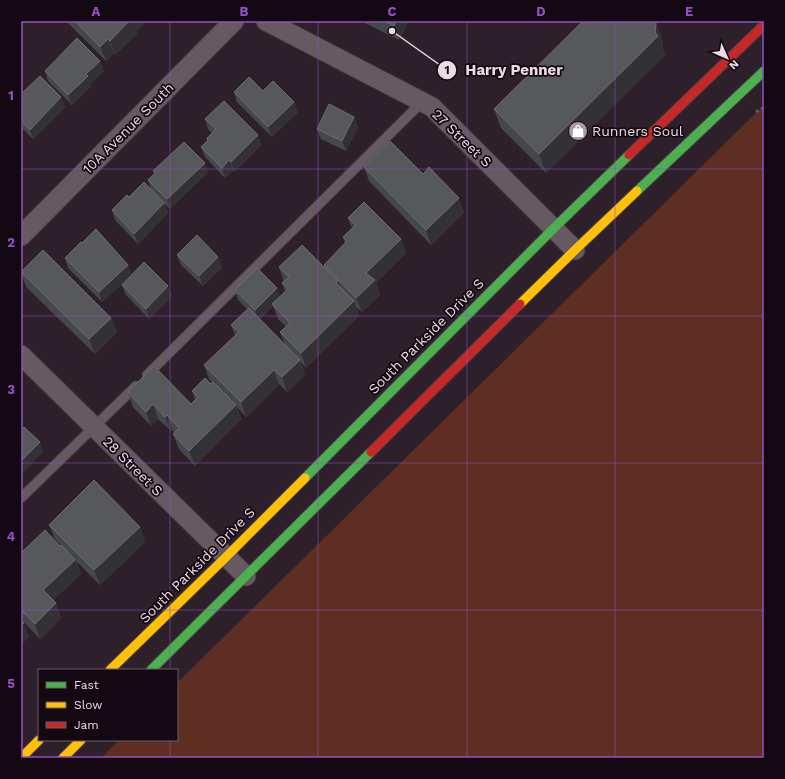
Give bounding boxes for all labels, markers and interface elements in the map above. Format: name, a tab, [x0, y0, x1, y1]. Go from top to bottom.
text: A	[92, 4, 101, 19]
text: B	[240, 4, 249, 19]
text: C	[388, 4, 397, 19]
text: D	[536, 4, 546, 19]
text: E	[685, 4, 693, 19]
north arrow	[707, 38, 747, 78]
callout: Harry Penner	[437, 56, 570, 83]
text: N	[726, 57, 741, 72]
text: Harry Penner	[465, 61, 563, 79]
text: 1	[444, 63, 450, 77]
street label: 10A Avenue South	[79, 79, 177, 177]
text: 1	[8, 88, 14, 103]
street label: 27 Street S	[429, 106, 495, 170]
shop icon: Runners Soul	[567, 120, 589, 142]
place label: Runners Soul	[592, 123, 684, 139]
text: 2	[7, 235, 15, 250]
street label: South Parkside Drive S	[365, 275, 487, 397]
text: 3	[7, 382, 15, 397]
street label: 28 Street S	[100, 433, 166, 499]
street label: South Parkside Drive S	[136, 504, 258, 626]
text: 4	[7, 529, 16, 544]
legend	[38, 669, 178, 741]
text: 5	[7, 676, 15, 691]
text: Fast	[74, 678, 99, 692]
text: Slow	[74, 698, 102, 712]
text: Jam	[74, 718, 99, 732]

